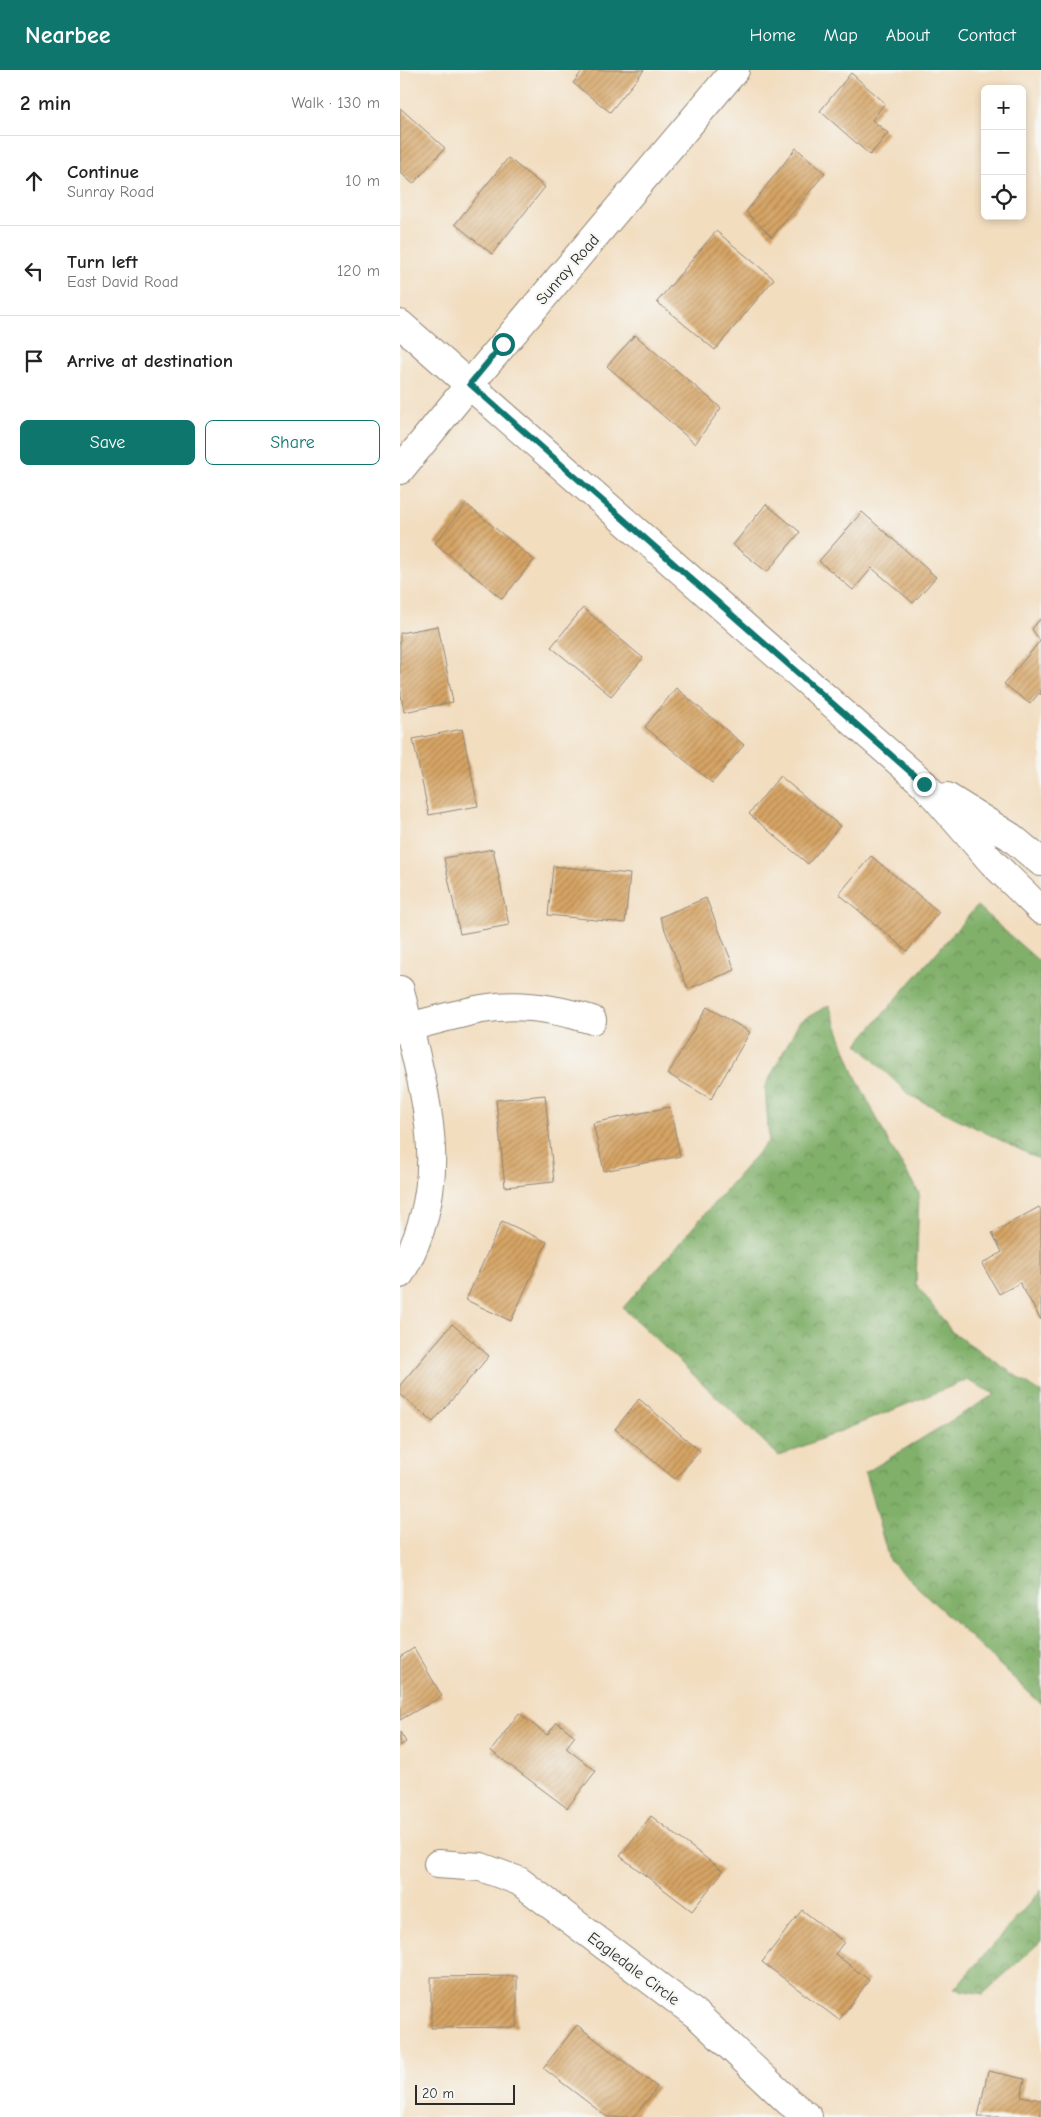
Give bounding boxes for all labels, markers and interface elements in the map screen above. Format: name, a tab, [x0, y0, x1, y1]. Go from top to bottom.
text: Nearbee	[25, 21, 110, 49]
text: Home	[749, 25, 796, 46]
text: Map	[824, 25, 858, 46]
text: About	[886, 25, 930, 46]
text: Contact	[958, 25, 1016, 46]
map controls	[981, 85, 1026, 220]
button: +	[981, 85, 1026, 130]
text: 2 min	[20, 91, 71, 115]
text: Walk · 130 m	[291, 94, 380, 112]
button: −	[981, 130, 1026, 175]
text: Continue	[67, 161, 139, 183]
icon: ahead	[20, 167, 48, 195]
text: 10 m	[345, 172, 380, 190]
button: locate	[981, 175, 1026, 220]
text: Sunray Road	[67, 183, 154, 201]
street label: Sunray Road	[532, 231, 603, 308]
text: Turn left	[67, 251, 138, 273]
icon: left	[20, 257, 48, 285]
text: 120 m	[337, 262, 380, 280]
text: East David Road	[67, 273, 179, 291]
route start	[492, 333, 515, 356]
icon: arrive	[20, 347, 48, 375]
text: Arrive at destination	[67, 350, 233, 372]
button: Save	[20, 420, 195, 465]
button: Share	[205, 420, 380, 465]
route end	[913, 773, 936, 796]
street label: Eagledale Circle	[584, 1928, 683, 2009]
scale bar	[415, 2082, 515, 2105]
text: 20 m	[422, 2085, 454, 2102]

